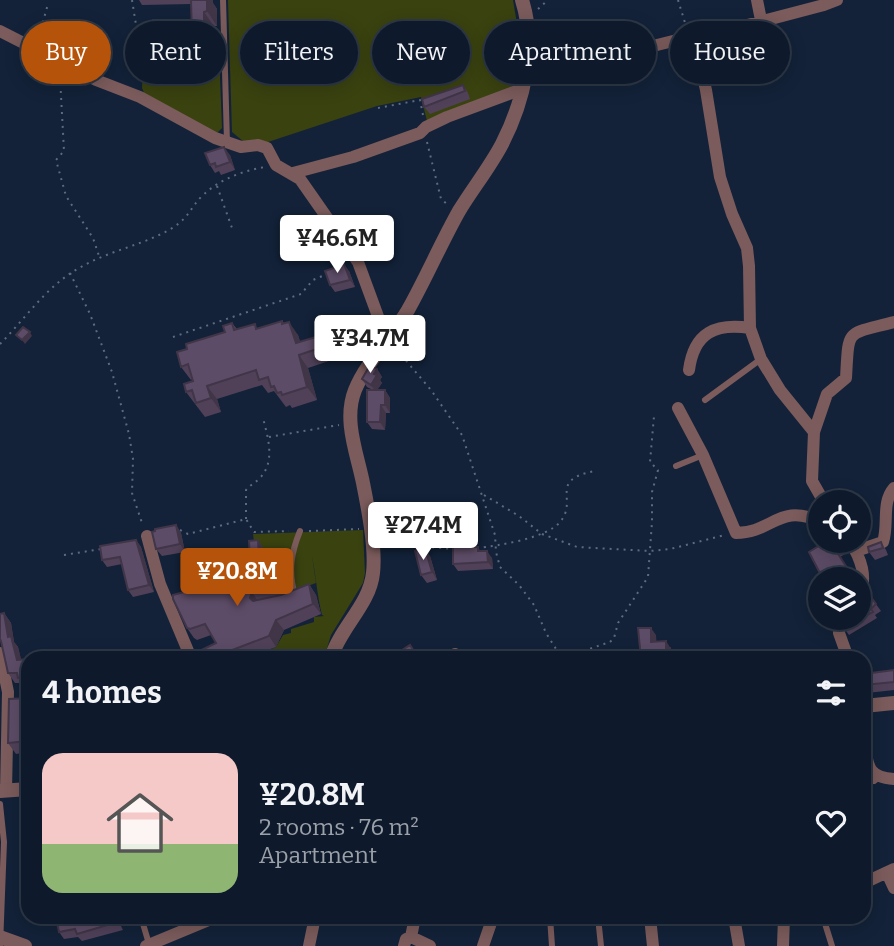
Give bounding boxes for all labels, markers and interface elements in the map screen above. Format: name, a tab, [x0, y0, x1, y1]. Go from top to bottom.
chip: Buy	[21, 21, 111, 84]
chip: Rent	[125, 21, 226, 84]
chip: Filters	[240, 21, 358, 84]
chip: New	[372, 21, 470, 84]
chip: Apartment	[484, 21, 656, 84]
chip: House	[670, 21, 790, 84]
pin: ¥46.6M	[280, 216, 394, 275]
text: ¥46.6M	[296, 224, 378, 252]
pin: ¥34.7M	[313, 316, 427, 375]
text: ¥34.7M	[330, 324, 410, 352]
map controls	[808, 490, 871, 630]
button: locate	[808, 490, 871, 553]
pin: ¥27.4M	[366, 503, 480, 562]
text: ¥27.4M	[384, 511, 462, 539]
pin: ¥20.8M	[180, 548, 294, 608]
text: ¥20.8M	[196, 557, 278, 585]
button: layers	[808, 567, 871, 630]
icon: filters	[812, 674, 850, 712]
text: 4 homes	[42, 675, 162, 711]
text: ¥20.8M	[259, 777, 365, 813]
icon: home	[98, 781, 182, 865]
icon: heart	[812, 804, 850, 842]
text: 2 rooms · 76 m²	[259, 813, 419, 841]
text: Apartment	[259, 841, 377, 869]

